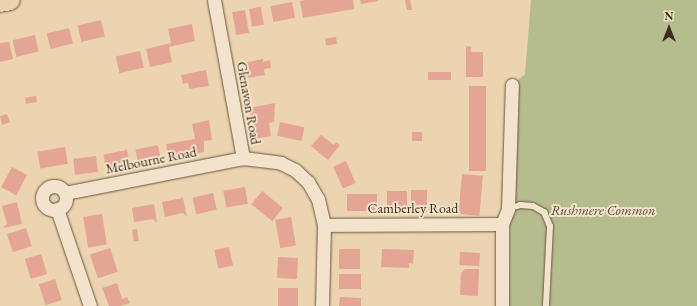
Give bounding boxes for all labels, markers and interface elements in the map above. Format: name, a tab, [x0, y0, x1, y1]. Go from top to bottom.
north arrow	[649, 8, 689, 48]
text: N	[665, 9, 673, 23]
street label: Glenavon Road	[233, 60, 265, 146]
street label: Melbourne Road	[104, 143, 198, 177]
street label: Camberley Road	[368, 200, 458, 216]
park label: Rushmere Common	[551, 202, 655, 218]

